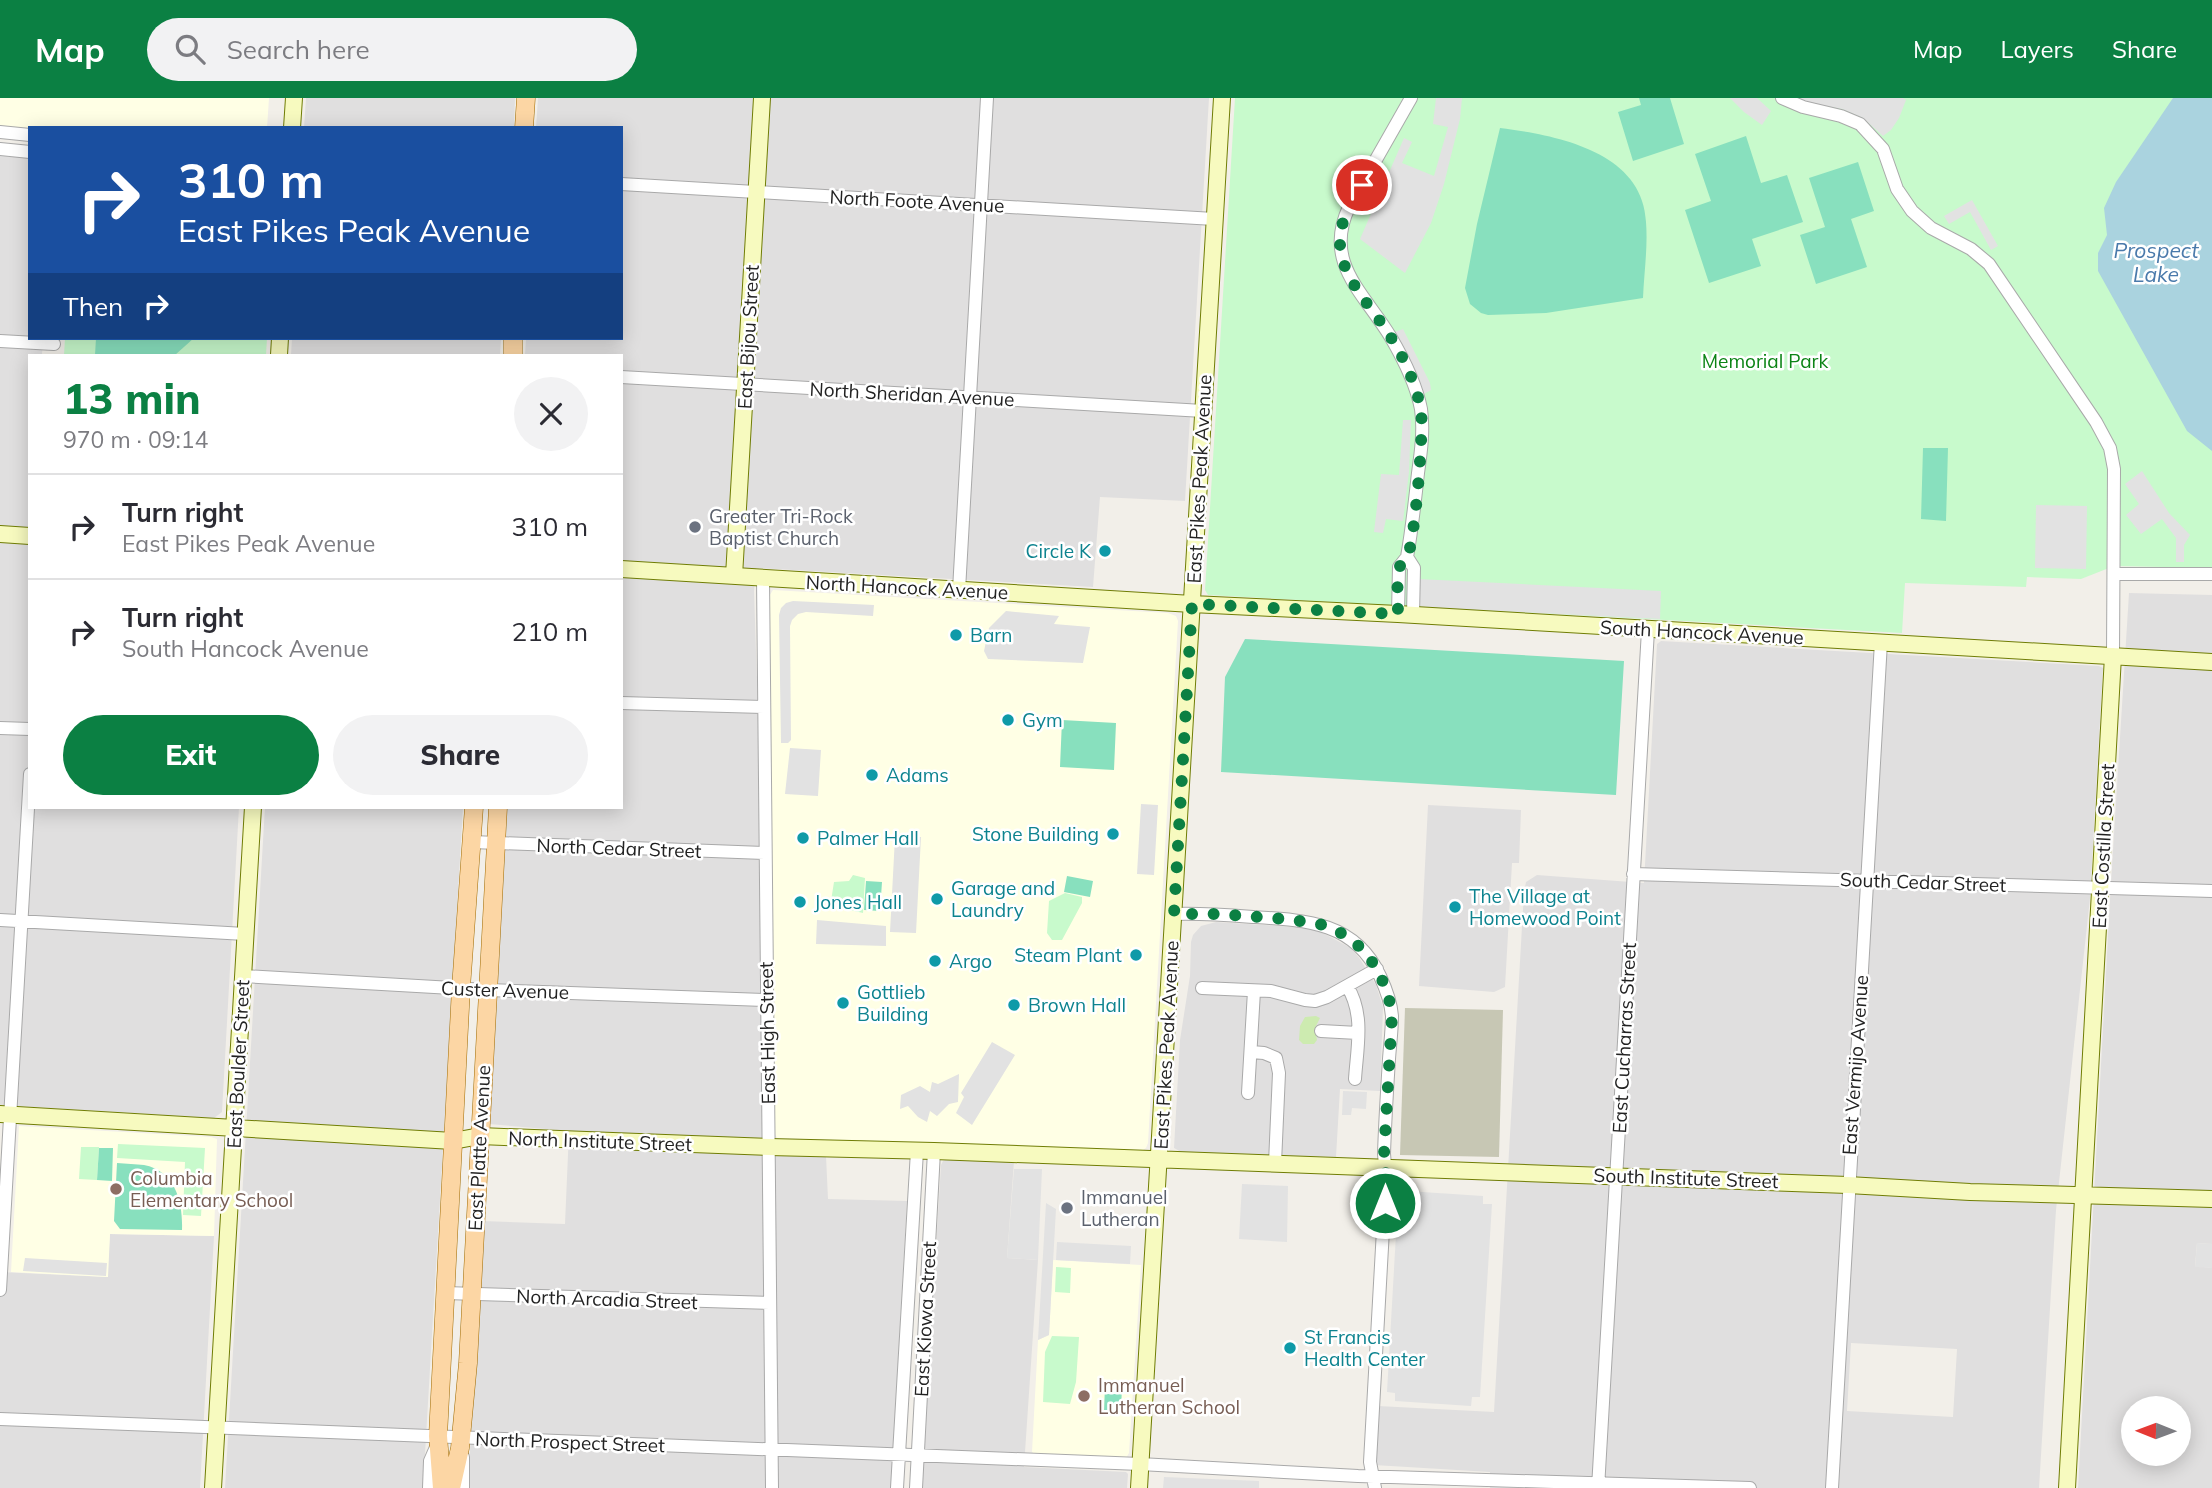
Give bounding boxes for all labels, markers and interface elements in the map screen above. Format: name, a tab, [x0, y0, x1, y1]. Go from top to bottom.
search box	[147, 18, 637, 81]
text: Map	[35, 29, 105, 70]
icon: search	[171, 30, 209, 68]
text: Search here	[227, 33, 370, 66]
text: Map	[1913, 34, 1962, 64]
text: Layers	[2000, 34, 2074, 64]
text: Share	[2112, 34, 2177, 64]
text: 310 m	[178, 149, 324, 210]
icon: right	[63, 154, 154, 245]
pin	[1332, 155, 1392, 215]
icon: arrive	[1343, 166, 1381, 204]
street label: North Foote Avenue	[829, 184, 1005, 218]
text: East Pikes Peak Avenue	[178, 210, 530, 250]
water label: Prospect Lake	[2113, 237, 2199, 287]
street label: East Bijou Street	[732, 264, 764, 410]
icon: right	[137, 287, 175, 325]
text: Then	[63, 290, 123, 323]
park label: Memorial Park	[1702, 349, 1828, 373]
text: 13 min	[63, 372, 201, 425]
street label: East Pikes Peak Avenue	[1182, 374, 1216, 584]
button: close	[514, 377, 588, 451]
street label: North Sheridan Avenue	[809, 377, 1015, 411]
text: 970 m · 09:14	[63, 425, 208, 454]
text: Turn right	[122, 496, 243, 529]
place label: Greater Tri-Rock Baptist Church	[709, 504, 853, 550]
icon: right	[63, 508, 101, 546]
text: 310 m	[512, 510, 588, 543]
marker: Greater Tri-Rock Baptist Church	[687, 519, 703, 535]
text: East Pikes Peak Avenue	[122, 529, 375, 558]
place label: Circle K	[1025, 539, 1092, 563]
marker: Circle K	[1097, 543, 1113, 559]
street label: North Hancock Avenue	[805, 570, 1009, 604]
text: Turn right	[122, 601, 243, 634]
icon: right	[63, 613, 101, 651]
text: 210 m	[512, 615, 588, 648]
street label: South Hancock Avenue	[1600, 615, 1804, 649]
place label: Barn	[970, 623, 1012, 647]
marker: Barn	[948, 627, 964, 643]
text: South Hancock Avenue	[122, 634, 369, 663]
place label: Gym	[1022, 708, 1063, 732]
marker: Gym	[1000, 712, 1016, 728]
button: Exit	[63, 715, 319, 795]
button: Share	[333, 715, 588, 795]
place label: Adams	[886, 763, 949, 787]
street label: East Costilla Street	[2087, 763, 2119, 929]
marker: Adams	[864, 767, 880, 783]
place label: Stone Building	[972, 822, 1099, 846]
place label: Palmer Hall	[817, 826, 919, 850]
marker: Stone Building	[1105, 826, 1121, 842]
marker: Palmer Hall	[795, 830, 811, 846]
street label: North Cedar Street	[536, 833, 702, 863]
street label: South Cedar Street	[1839, 867, 2007, 897]
place label: Garage and Laundry	[951, 876, 1055, 922]
place label: The Village at Homewood Point	[1469, 884, 1621, 930]
place label: Jones Hall	[814, 890, 902, 914]
marker: Garage and Laundry	[929, 891, 945, 907]
marker: Jones Hall	[792, 894, 808, 910]
marker: The Village at Homewood Point	[1447, 899, 1463, 915]
street label: East Pikes Peak Avenue	[1149, 940, 1183, 1150]
street label: East Cucharras Street	[1607, 942, 1641, 1134]
place label: Steam Plant	[1014, 943, 1122, 967]
marker: Steam Plant	[1128, 947, 1144, 963]
place label: Argo	[949, 949, 992, 973]
marker: Argo	[927, 953, 943, 969]
street label: East High Street	[754, 961, 780, 1104]
street label: East Vermijo Avenue	[1837, 974, 1873, 1156]
street label: Custer Avenue	[441, 976, 569, 1004]
street label: East Boulder Street	[222, 979, 254, 1149]
place label: Gottlieb Building	[857, 980, 928, 1026]
place label: Brown Hall	[1028, 993, 1126, 1017]
marker: Gottlieb Building	[835, 995, 851, 1011]
marker: Brown Hall	[1006, 997, 1022, 1013]
street label: East Platte Avenue	[463, 1064, 495, 1232]
street label: North Institute Street	[508, 1126, 693, 1156]
street label: South Institute Street	[1593, 1163, 1779, 1193]
place label: Columbia Elementary School	[130, 1166, 293, 1212]
position arrow	[1348, 1166, 1422, 1240]
marker: Columbia Elementary School	[108, 1181, 124, 1197]
place label: Immanuel Lutheran	[1081, 1185, 1168, 1231]
marker: Immanuel Lutheran	[1059, 1200, 1075, 1216]
street label: East Kiowa Street	[909, 1240, 941, 1397]
street label: North Arcadia Street	[516, 1284, 698, 1314]
place label: St Francis Health Center	[1304, 1325, 1425, 1371]
marker: St Francis Health Center	[1282, 1340, 1298, 1356]
place label: Immanuel Lutheran School	[1098, 1373, 1240, 1419]
marker: Immanuel Lutheran School	[1076, 1388, 1092, 1404]
north arrow	[2121, 1396, 2191, 1466]
map controls	[2121, 1396, 2191, 1466]
street label: North Prospect Street	[475, 1427, 666, 1457]

